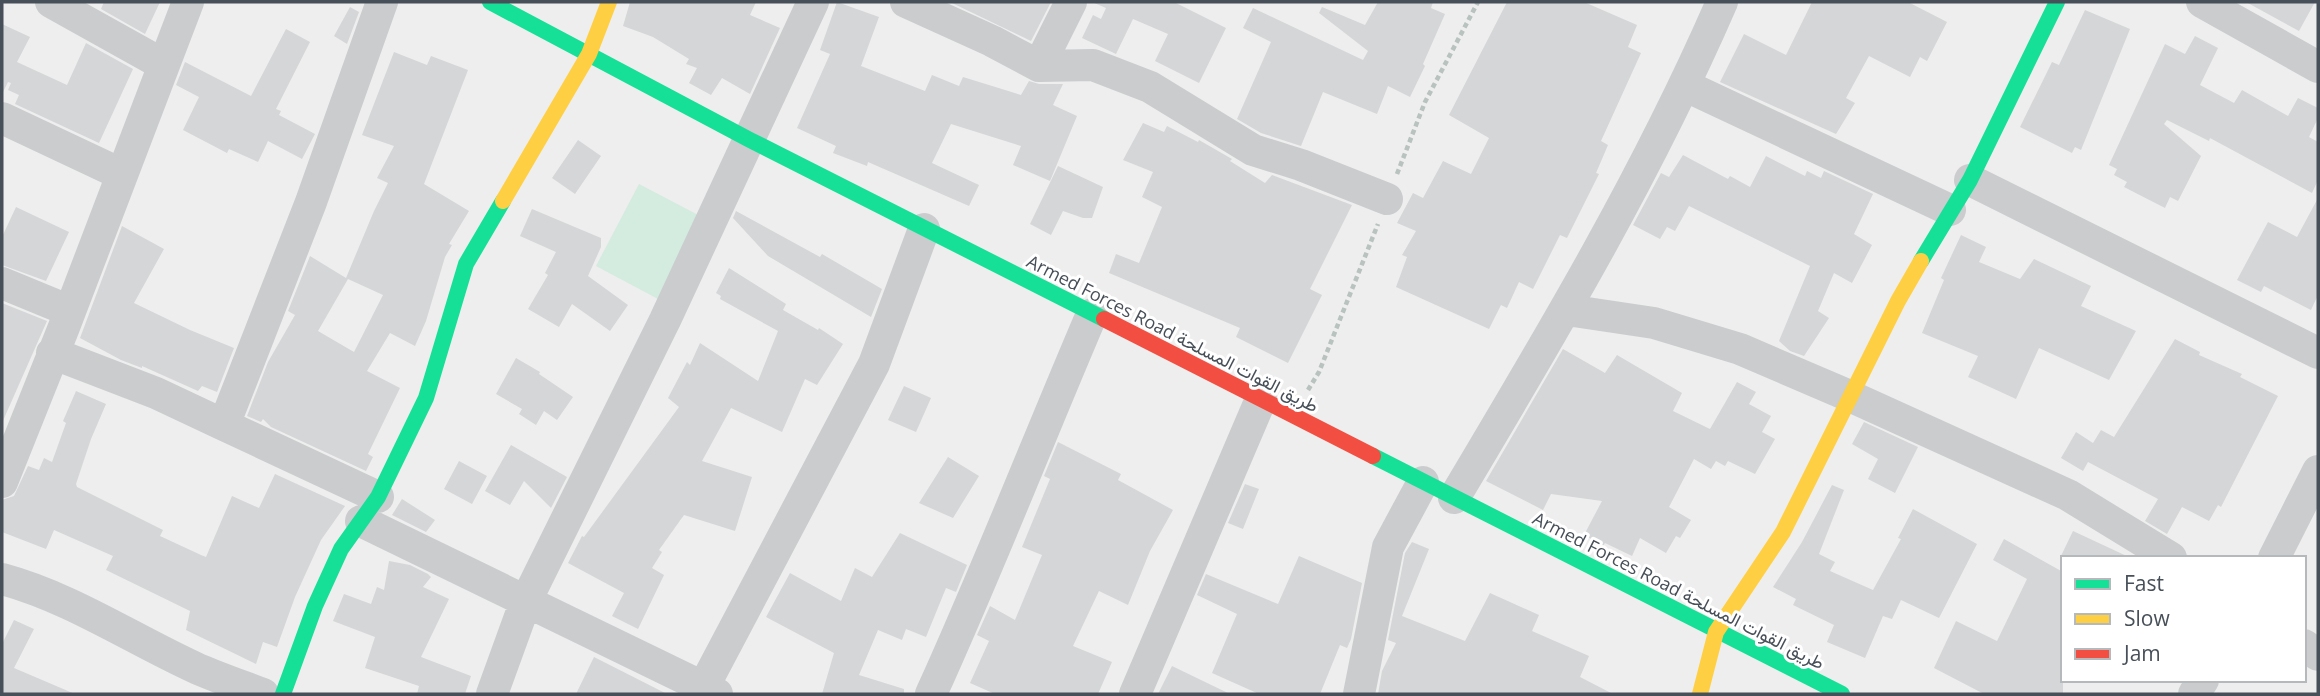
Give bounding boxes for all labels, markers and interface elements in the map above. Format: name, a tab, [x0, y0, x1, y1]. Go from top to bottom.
street label: Armed Forces Road طريق القوات المسلحة	[1023, 249, 1323, 417]
street label: Armed Forces Road طريق القوات المسلحة	[1529, 506, 1829, 674]
legend	[2061, 556, 2306, 682]
text: Fast	[2124, 569, 2164, 597]
text: Slow	[2124, 604, 2170, 632]
text: Jam	[2122, 639, 2161, 667]

